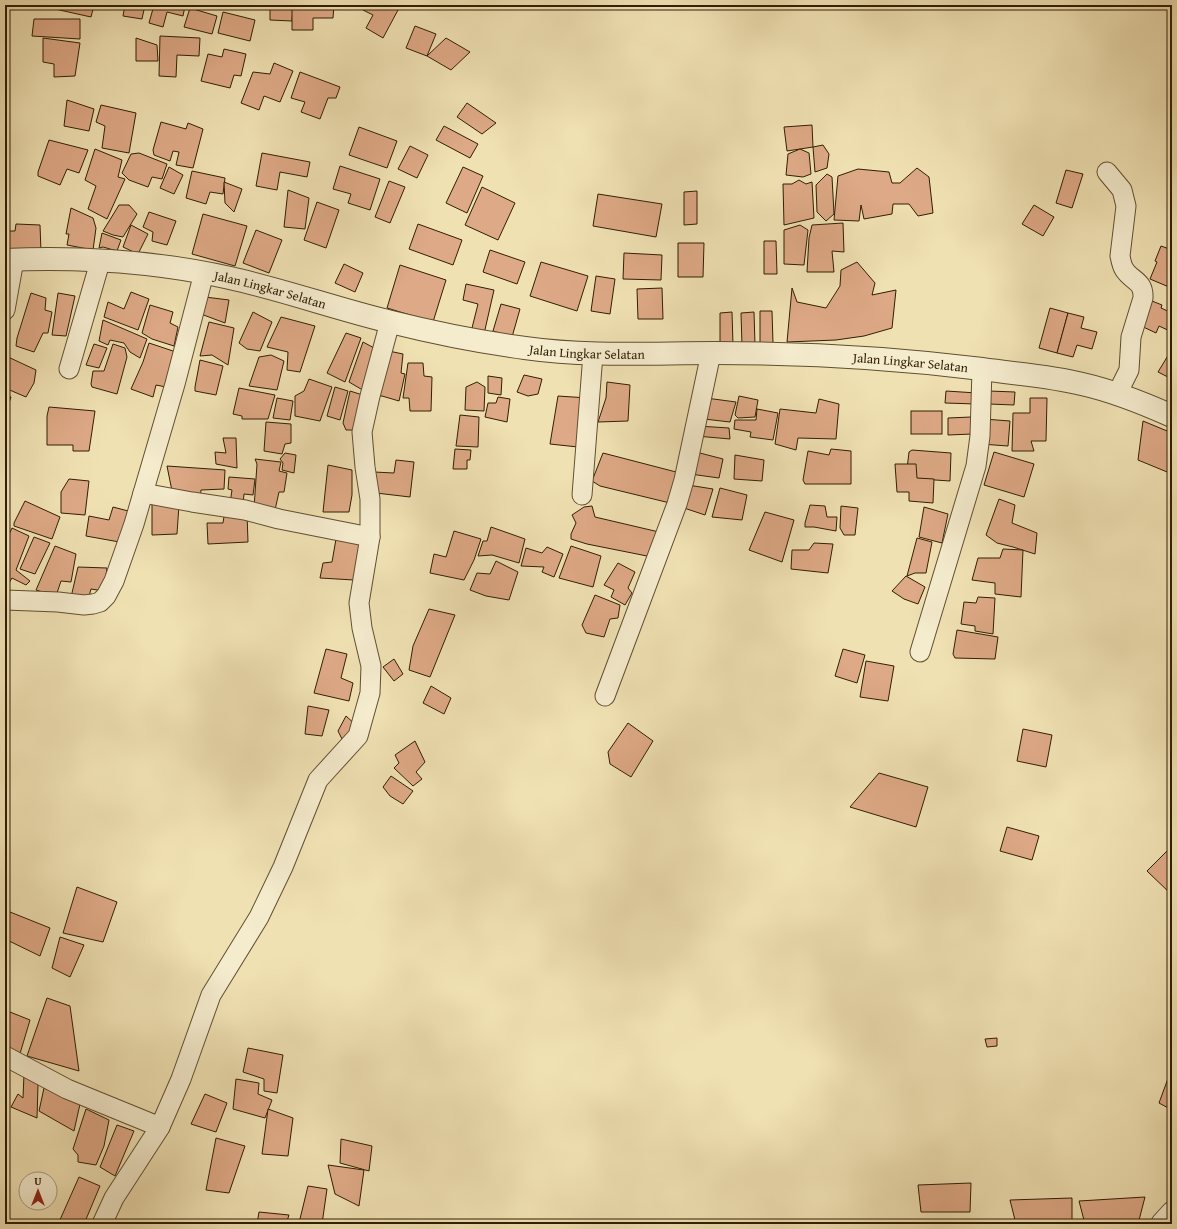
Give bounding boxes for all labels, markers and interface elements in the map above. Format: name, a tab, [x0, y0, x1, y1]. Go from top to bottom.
street label: Jalan Lingkar Selatan	[210, 265, 329, 314]
street label: Jalan Lingkar Selatan	[526, 339, 645, 364]
street label: Jalan Lingkar Selatan	[851, 348, 970, 377]
north arrow	[18, 1171, 58, 1211]
text: U	[34, 1173, 42, 1189]

